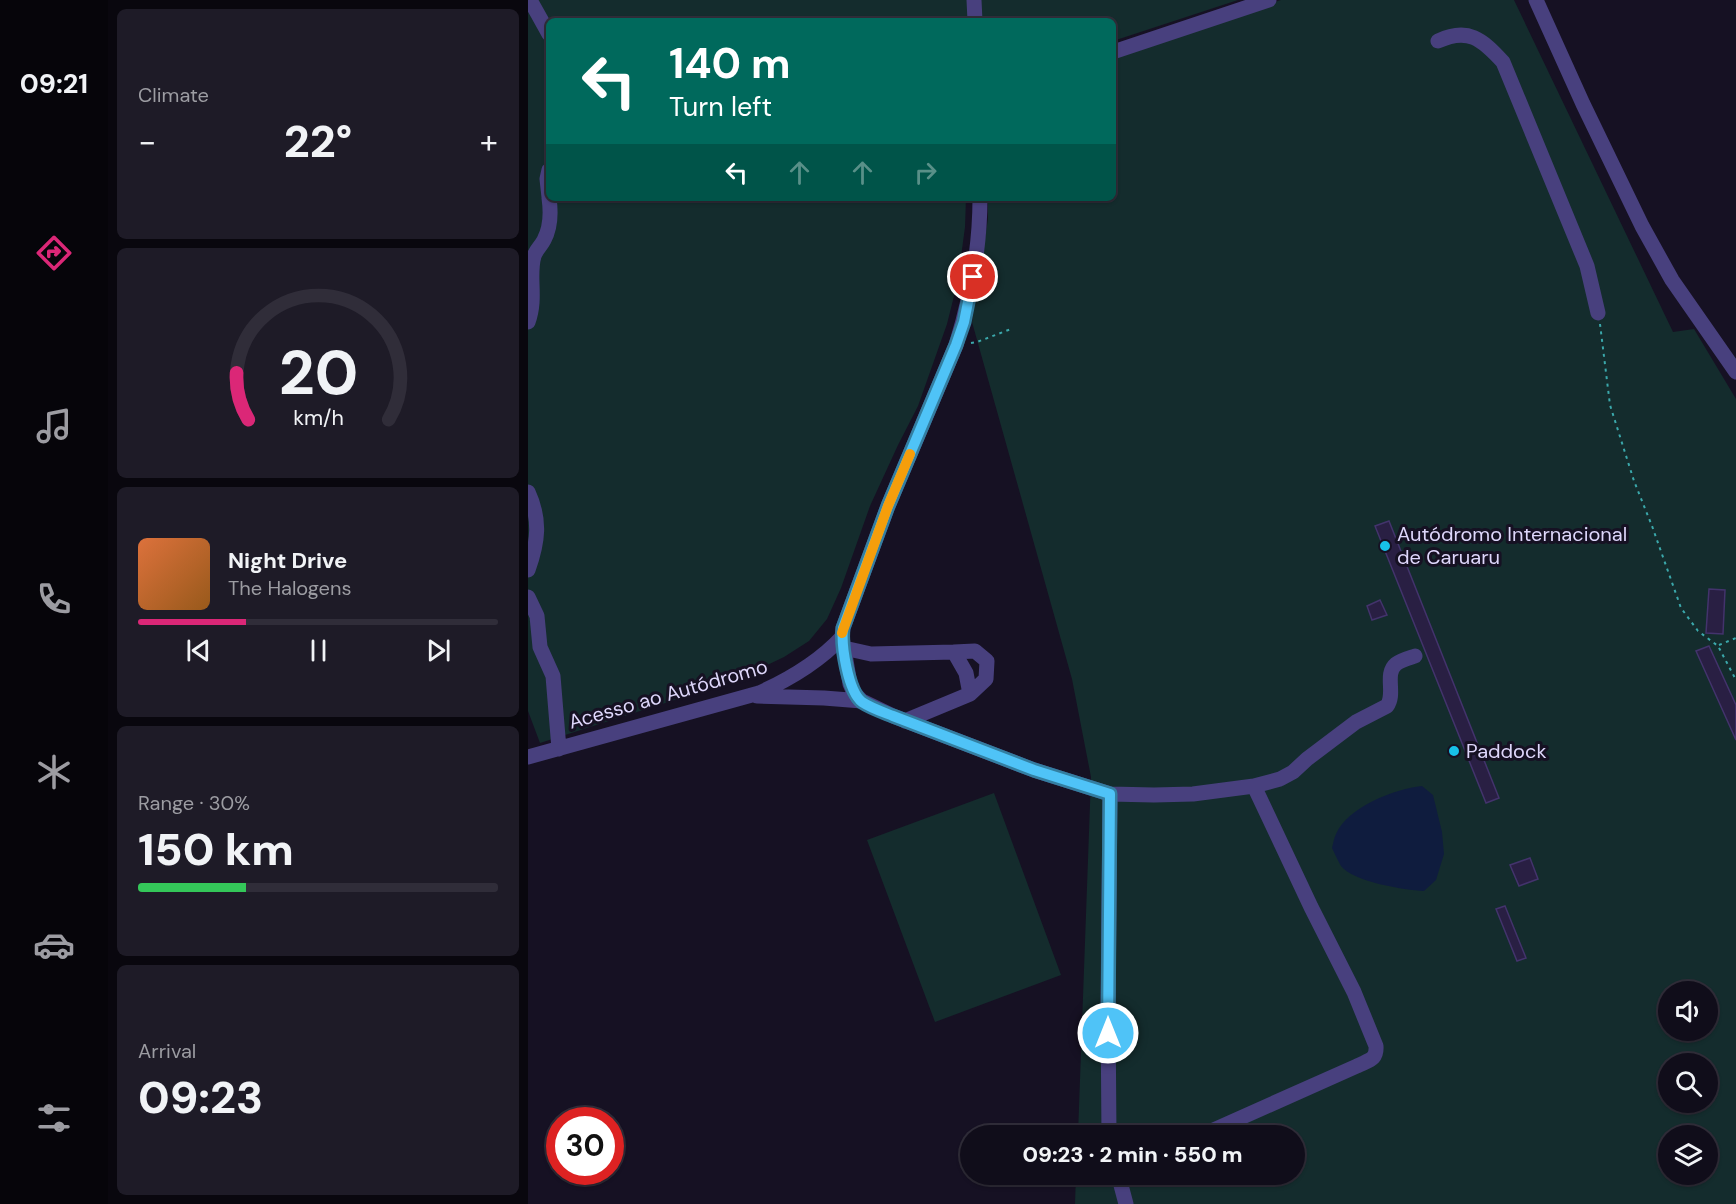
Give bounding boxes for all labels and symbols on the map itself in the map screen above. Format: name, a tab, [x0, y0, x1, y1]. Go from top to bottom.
pin	[947, 251, 998, 302]
place label: Autódromo Internacional de Caruaru	[1397, 521, 1627, 570]
marker: Autódromo Internacional de Caruaru	[1378, 539, 1392, 553]
street label: Acesso ao Autódromo	[565, 653, 771, 735]
place label: Paddock	[1466, 738, 1546, 764]
marker: Paddock	[1447, 744, 1461, 758]
position arrow	[1076, 1001, 1140, 1065]
speed limit sign: 30	[546, 1107, 624, 1185]

